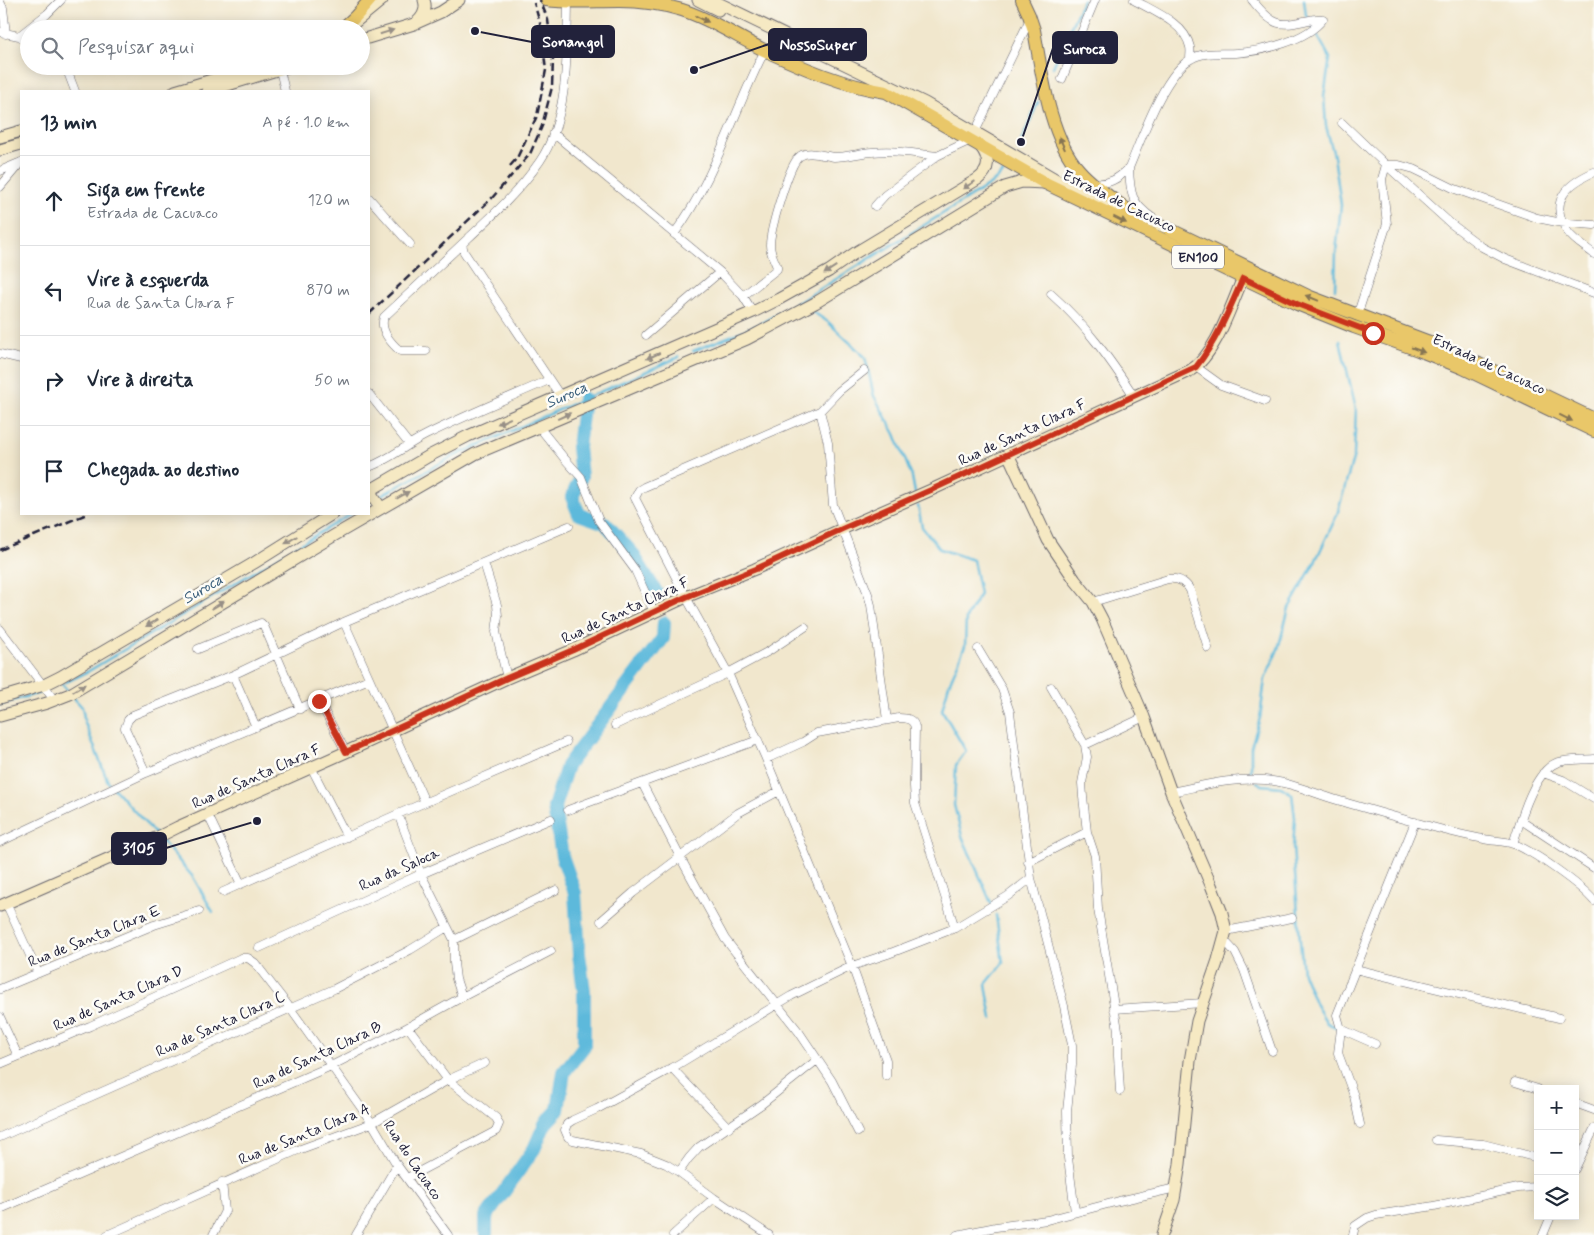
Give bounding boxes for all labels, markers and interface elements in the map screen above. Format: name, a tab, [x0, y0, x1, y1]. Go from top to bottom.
one-way arrow	[695, 15, 709, 23]
search box	[20, 20, 370, 75]
callout: Sonangol	[532, 26, 614, 57]
one-way arrow	[380, 28, 395, 35]
callout: NossoSuper	[769, 29, 866, 60]
text: Sonangol	[542, 32, 604, 54]
callout: Suroca	[1053, 32, 1117, 63]
icon: search	[38, 34, 66, 62]
text: Pesquisar aqui	[78, 35, 194, 60]
text: NossoSuper	[780, 35, 857, 56]
text: Suroca	[1063, 39, 1107, 60]
text: 13 min	[40, 109, 97, 137]
text: A pé · 1.0 km	[262, 112, 350, 133]
one-way arrow	[1058, 136, 1066, 150]
street label: Estrada de Cacuaco	[1059, 166, 1178, 238]
text: Siga em frente	[87, 178, 205, 203]
one-way arrow	[962, 181, 975, 190]
icon: ahead	[40, 187, 68, 215]
text: 120 m	[308, 190, 350, 211]
text: Estrada de Cacuaco	[87, 203, 218, 224]
one-way arrow	[1113, 216, 1127, 224]
road number: EN100	[1172, 246, 1224, 268]
one-way arrow	[824, 265, 837, 275]
text: Vire à esquerda	[87, 268, 209, 293]
icon: left	[40, 277, 68, 305]
text: 870 m	[306, 280, 350, 301]
text: Rua de Santa Clara F	[87, 293, 235, 314]
one-way arrow	[1305, 293, 1319, 301]
route start	[1362, 322, 1385, 345]
street label: Estrada de Cacuaco	[1429, 330, 1548, 400]
one-way arrow	[1411, 347, 1426, 354]
one-way arrow	[646, 353, 660, 361]
icon: right	[40, 367, 68, 395]
text: Vire à direita	[87, 368, 193, 393]
text: 50 m	[314, 370, 350, 391]
water label: Suroca	[542, 377, 591, 414]
street label: Rua de Santa Clara F	[955, 395, 1090, 471]
one-way arrow	[557, 411, 571, 419]
one-way arrow	[1559, 414, 1573, 422]
one-way arrow	[497, 417, 511, 425]
icon: arrive	[40, 457, 68, 485]
text: Chegada ao destino	[87, 458, 239, 483]
one-way arrow	[397, 491, 410, 500]
one-way arrow	[284, 535, 298, 544]
water label: Suroca	[179, 569, 227, 610]
street label: Rua de Santa Clara F	[558, 573, 693, 649]
one-way arrow	[212, 600, 225, 610]
one-way arrow	[145, 619, 158, 628]
one-way arrow	[72, 684, 85, 693]
route end	[308, 690, 331, 713]
street label: Rua de Santa Clara F	[189, 740, 324, 814]
callout: 3105	[112, 833, 166, 864]
text: 3105	[122, 839, 156, 860]
street label: Rua da Saloca	[356, 843, 444, 897]
street label: Rua de Santa Clara E	[25, 901, 164, 973]
street label: Rua de Santa Clara D	[50, 961, 186, 1037]
street label: Rua de Santa Clara C	[153, 987, 288, 1062]
street label: Rua de Santa Clara B	[250, 1017, 385, 1094]
map controls	[1534, 1085, 1579, 1220]
button: +	[1534, 1085, 1579, 1130]
street label: Rua de Santa Clara A	[236, 1099, 373, 1170]
street label: Rua do Cacuaco	[378, 1117, 446, 1204]
button: −	[1534, 1130, 1579, 1175]
button: layers	[1534, 1175, 1579, 1220]

